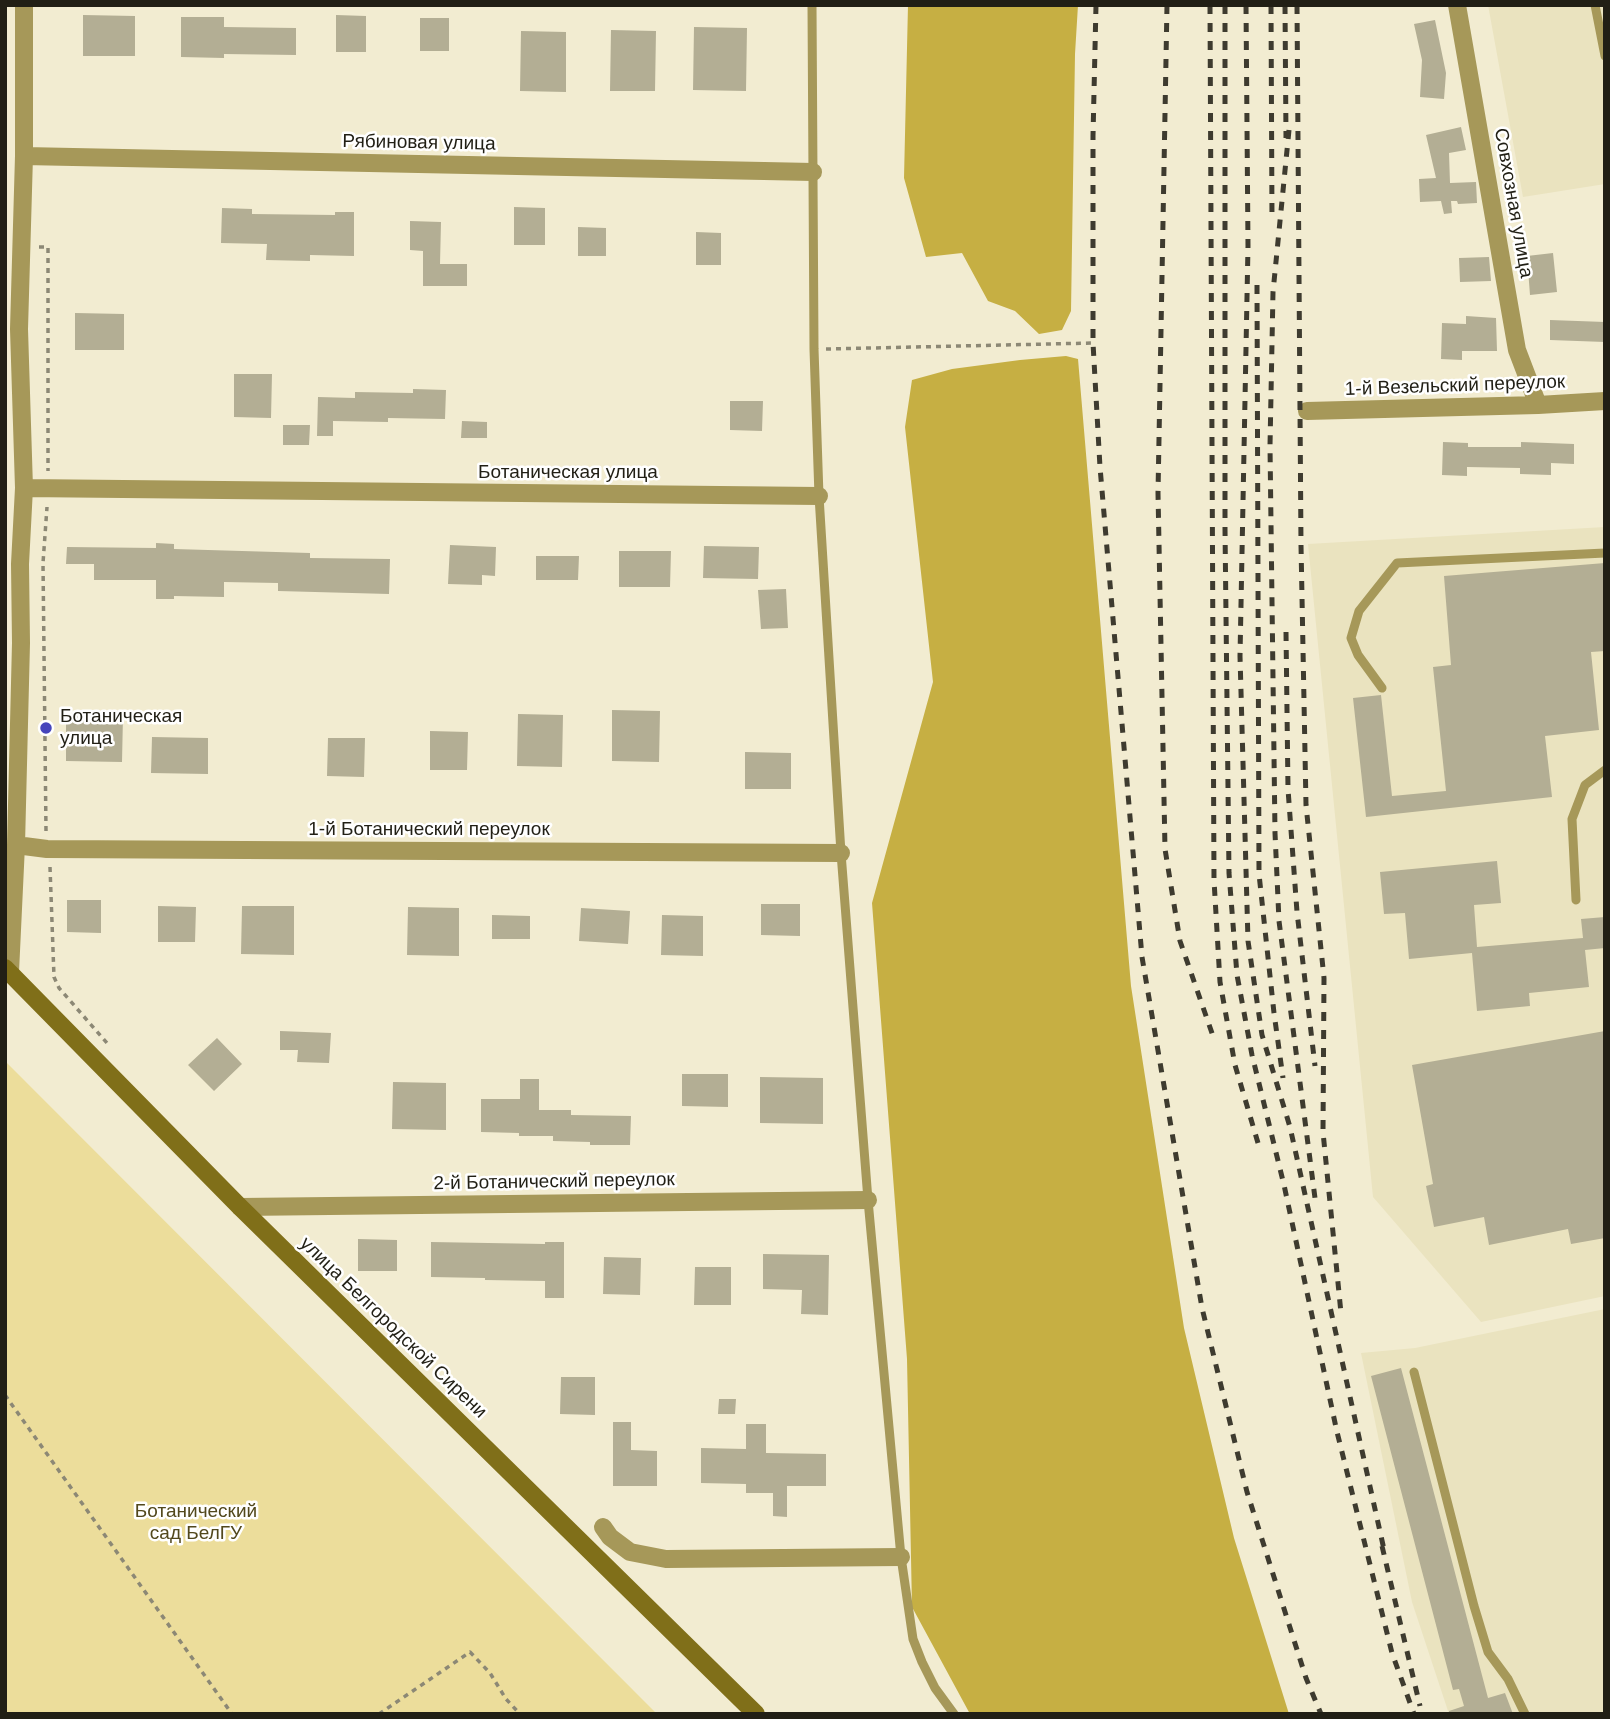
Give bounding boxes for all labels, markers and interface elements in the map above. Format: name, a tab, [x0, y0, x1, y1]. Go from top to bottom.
street label: Совхозная улица	[1489, 126, 1537, 280]
street label: Рябиновая улица	[342, 130, 496, 156]
street label: 1-й Везельский переулок	[1344, 371, 1566, 401]
street label: Ботаническая улица	[478, 462, 658, 484]
place label: Ботаническая улица	[60, 706, 182, 750]
marker: Ботаническая улица	[38, 720, 54, 736]
street label: 1-й Ботанический переулок	[308, 819, 550, 841]
street label: 2-й Ботанический переулок	[433, 1168, 675, 1196]
street label: улица Белгородской Сирени	[295, 1233, 491, 1423]
park label: Ботанический сад БелГУ	[135, 1501, 257, 1545]

